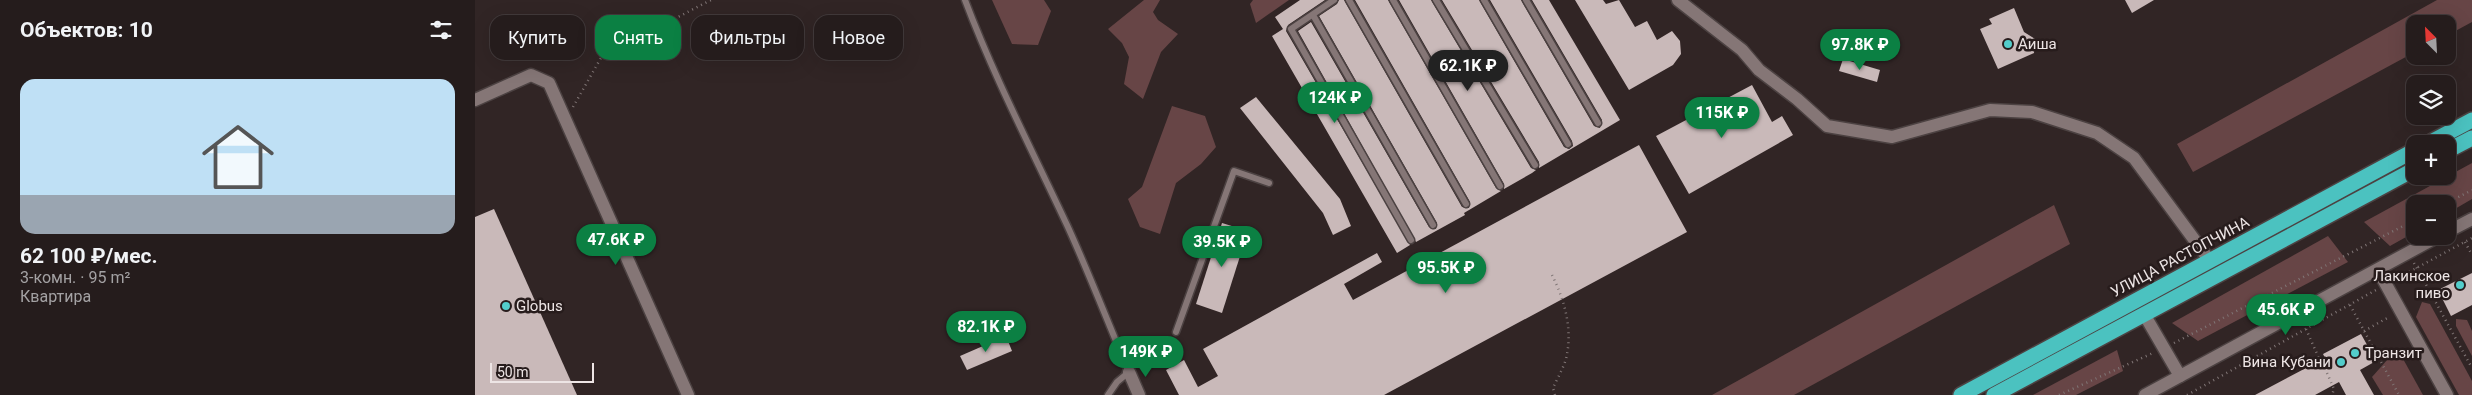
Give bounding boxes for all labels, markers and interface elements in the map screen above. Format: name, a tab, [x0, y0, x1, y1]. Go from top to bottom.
chip: Купить	[490, 15, 585, 60]
chip: Снять	[595, 15, 681, 60]
chip: Фильтры	[691, 15, 804, 60]
chip: Новое	[814, 15, 903, 60]
north arrow	[2406, 15, 2456, 65]
map controls	[2406, 15, 2456, 245]
icon: filters	[427, 16, 455, 44]
text: Объектов: 10	[20, 18, 153, 42]
pin: 97.8K ₽	[1814, 28, 1906, 71]
text: 97.8K ₽	[1831, 35, 1889, 54]
place label: Аиша	[2018, 35, 2057, 53]
marker: Аиша	[2002, 38, 2014, 50]
pin: 62.1K ₽	[1422, 49, 1514, 92]
text: 62.1K ₽	[1439, 56, 1497, 75]
button: layers	[2406, 75, 2456, 125]
pin: 124K ₽	[1294, 82, 1376, 124]
text: 124K ₽	[1309, 88, 1361, 107]
pin: 115K ₽	[1681, 96, 1763, 139]
text: 115K ₽	[1696, 103, 1748, 122]
icon: home	[193, 112, 283, 202]
button: +	[2406, 135, 2456, 185]
button: −	[2406, 195, 2456, 245]
street label: УЛИЦА РАСТОПЧИНА	[2108, 213, 2252, 301]
pin: 47.6K ₽	[570, 224, 662, 266]
pin: 39.5K ₽	[1176, 226, 1268, 268]
text: 47.6K ₽	[587, 230, 645, 249]
text: 39.5K ₽	[1193, 232, 1251, 251]
text: 62 100 ₽/мес.	[20, 244, 158, 268]
pin: 95.5K ₽	[1400, 252, 1492, 294]
text: 95.5K ₽	[1417, 258, 1475, 277]
place label: Лакинское пиво	[2373, 267, 2450, 302]
text: 3-комн. · 95 m²	[20, 268, 130, 287]
marker: Лакинское пиво	[2454, 279, 2466, 291]
text: Квартира	[20, 287, 91, 306]
pin: 45.6K ₽	[2240, 294, 2332, 336]
place label: Globus	[516, 297, 563, 315]
marker: Globus	[500, 300, 512, 312]
text: 45.6K ₽	[2257, 300, 2315, 319]
pin: 82.1K ₽	[940, 310, 1032, 353]
text: 82.1K ₽	[957, 317, 1015, 336]
pin: 149K ₽	[1105, 336, 1187, 378]
text: 149K ₽	[1120, 342, 1172, 361]
place label: Транзит	[2365, 344, 2422, 362]
marker: Транзит	[2349, 347, 2361, 359]
place label: Вина Кубани	[2242, 353, 2331, 371]
marker: Вина Кубани	[2335, 356, 2347, 368]
scale bar	[490, 360, 594, 383]
text: 50 m	[497, 364, 529, 380]

